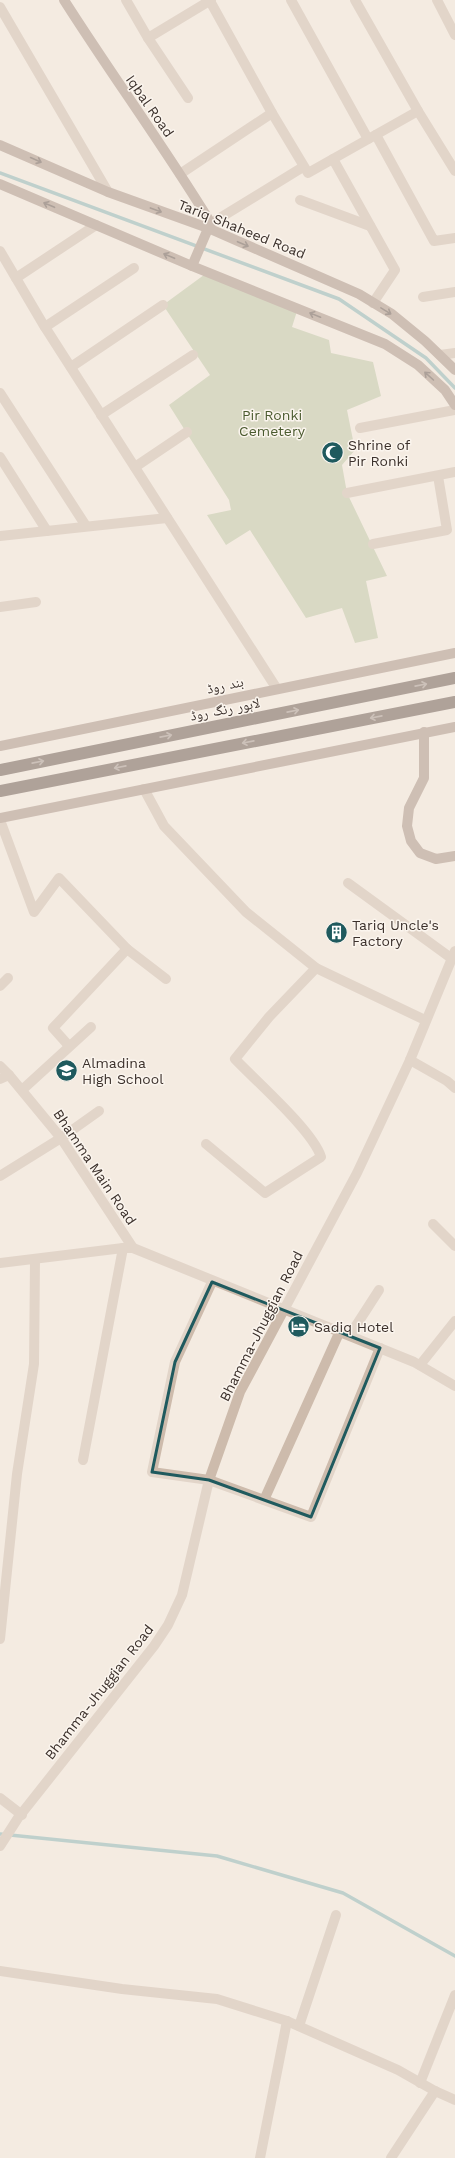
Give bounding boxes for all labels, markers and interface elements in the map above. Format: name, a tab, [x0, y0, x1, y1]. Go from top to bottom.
street label: Iqbal Road	[123, 72, 177, 140]
one-way arrow	[29, 157, 41, 165]
street label: Tariq Shaheed Road	[176, 196, 308, 262]
one-way arrow	[44, 201, 56, 208]
one-way arrow	[150, 206, 162, 214]
one-way arrow	[237, 241, 249, 248]
one-way arrow	[163, 252, 175, 259]
one-way arrow	[380, 307, 392, 315]
one-way arrow	[310, 311, 322, 319]
one-way arrow	[425, 372, 435, 381]
park label: Pir Ronki Cemetery	[239, 407, 306, 439]
place label: Shrine of Pir Ronki	[348, 437, 411, 469]
mosque icon: Shrine of Pir Ronki	[320, 440, 346, 466]
street label: بند روڈ	[205, 673, 245, 698]
one-way arrow	[414, 681, 427, 689]
street label: لاہور رنگ روڈ	[189, 694, 261, 725]
one-way arrow	[286, 706, 299, 714]
one-way arrow	[369, 714, 382, 722]
one-way arrow	[159, 732, 172, 740]
one-way arrow	[242, 739, 255, 747]
one-way arrow	[31, 757, 44, 765]
one-way arrow	[114, 764, 127, 772]
place label: Tariq Uncle's Factory	[352, 917, 439, 949]
building icon: Tariq Uncle's Factory	[323, 920, 349, 946]
place label: Almadina High School	[82, 1055, 164, 1087]
school or university icon: Almadina High School	[54, 1058, 80, 1084]
street label: Bhamma Main Road	[50, 1106, 140, 1228]
street label: Bhamma-Jhuggian Road	[216, 1248, 306, 1404]
hotel icon: Sadiq Hotel	[286, 1314, 312, 1340]
place label: Sadiq Hotel	[314, 1319, 394, 1335]
street label: Bhamma-Jhuggian Road	[41, 1621, 157, 1763]

